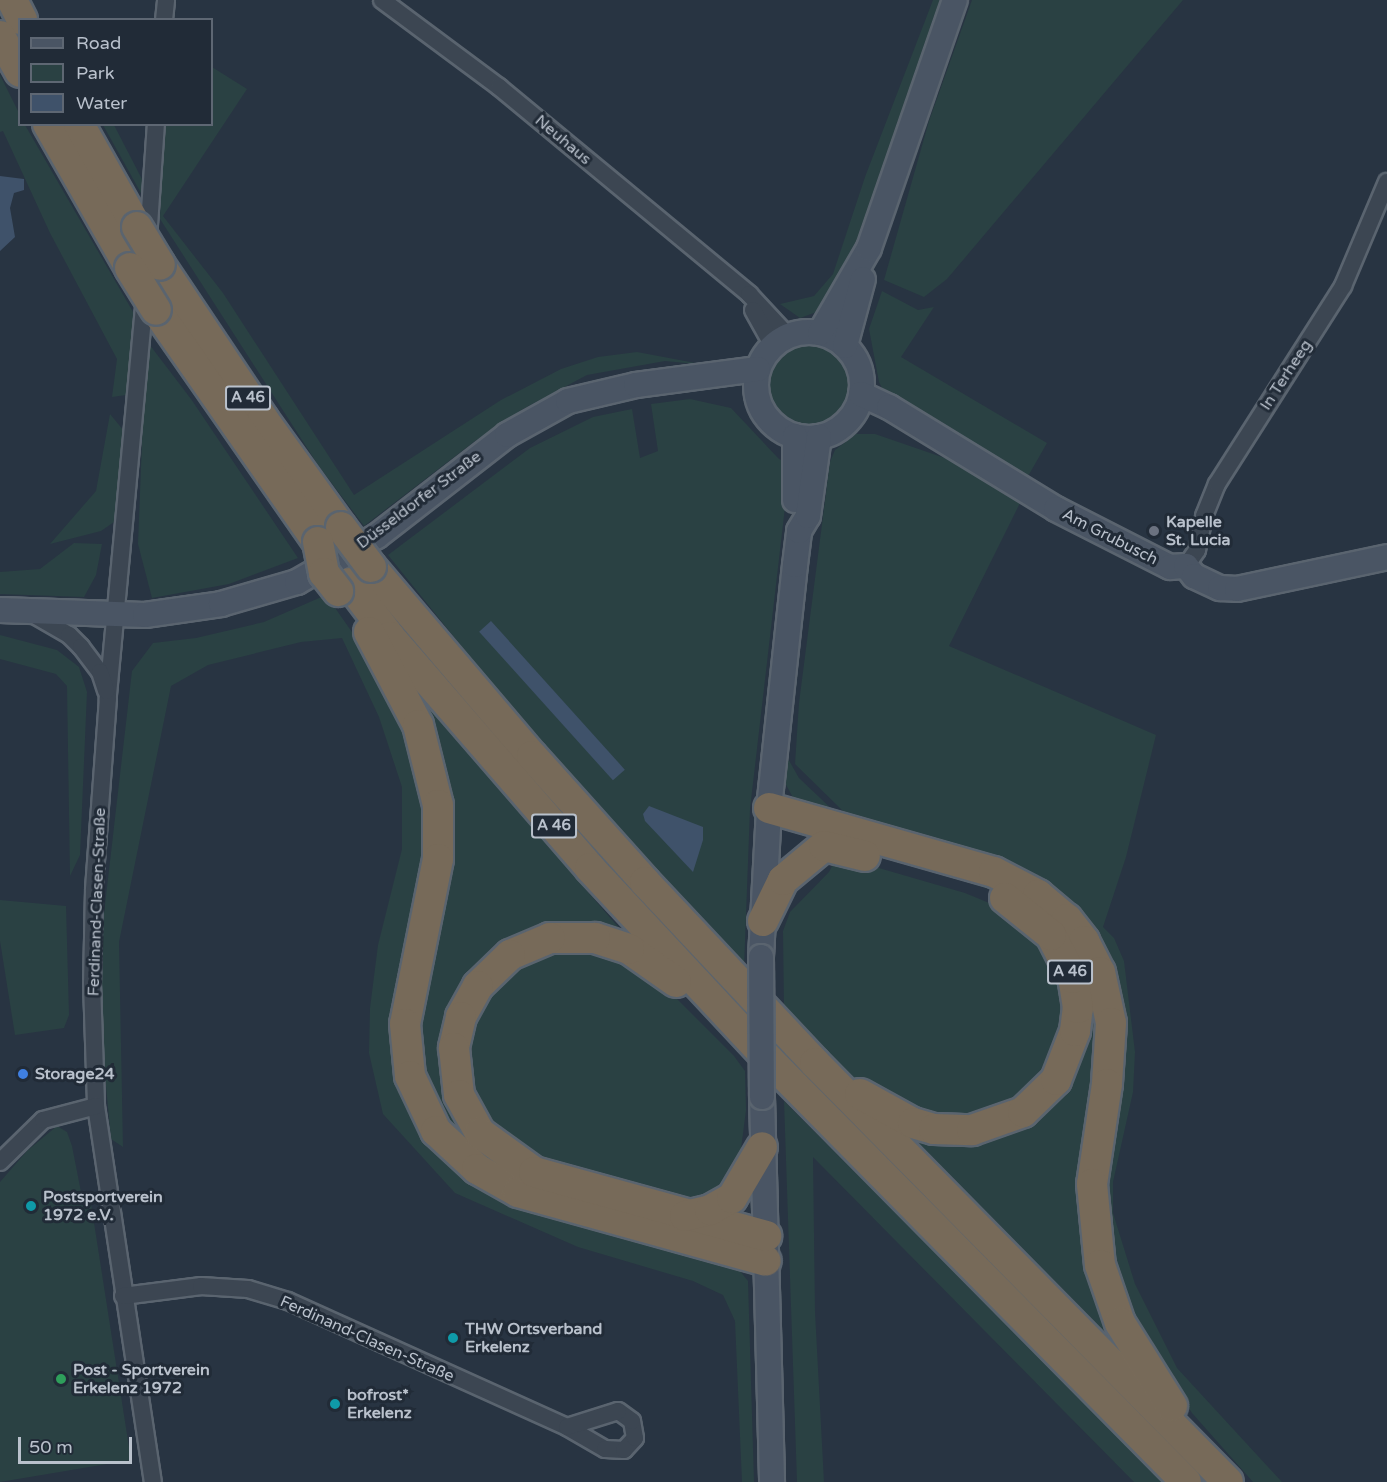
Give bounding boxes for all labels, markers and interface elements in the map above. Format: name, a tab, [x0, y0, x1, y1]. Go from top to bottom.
legend	[18, 18, 213, 126]
text: Road	[76, 32, 121, 54]
text: Park	[76, 62, 114, 84]
text: Water	[76, 92, 127, 114]
street label: Neuhaus	[531, 111, 595, 169]
street label: In Terheeg	[1256, 336, 1316, 414]
road number: A 46	[224, 386, 272, 410]
street label: Düsseldorfer Straße	[353, 447, 485, 553]
street label: Am Grubusch	[1059, 505, 1161, 569]
place label: Kapelle St. Lucia	[1166, 512, 1230, 550]
marker: Kapelle St. Lucia	[1147, 524, 1161, 538]
street label: Ferdinand-Clasen-Straße	[84, 807, 110, 997]
road number: A 46	[530, 814, 578, 838]
road number: A 46	[1046, 960, 1094, 984]
place label: Storage24	[35, 1064, 115, 1084]
marker: Storage24	[16, 1067, 30, 1081]
place label: Postsportverein 1972 e.V.	[43, 1187, 163, 1225]
marker: Postsportverein 1972 e.V.	[24, 1199, 38, 1213]
street label: Ferdinand-Clasen-Straße	[277, 1292, 457, 1386]
place label: THW Ortsverband Erkelenz	[465, 1319, 602, 1357]
marker: THW Ortsverband Erkelenz	[446, 1331, 460, 1345]
place label: Post - Sportverein Erkelenz 1972	[73, 1360, 210, 1398]
marker: Post - Sportverein Erkelenz 1972	[54, 1372, 68, 1386]
place label: bofrost* Erkelenz	[347, 1385, 412, 1423]
marker: bofrost* Erkelenz	[328, 1397, 342, 1411]
scale bar	[21, 1425, 135, 1463]
text: 50 m	[29, 1436, 73, 1458]

